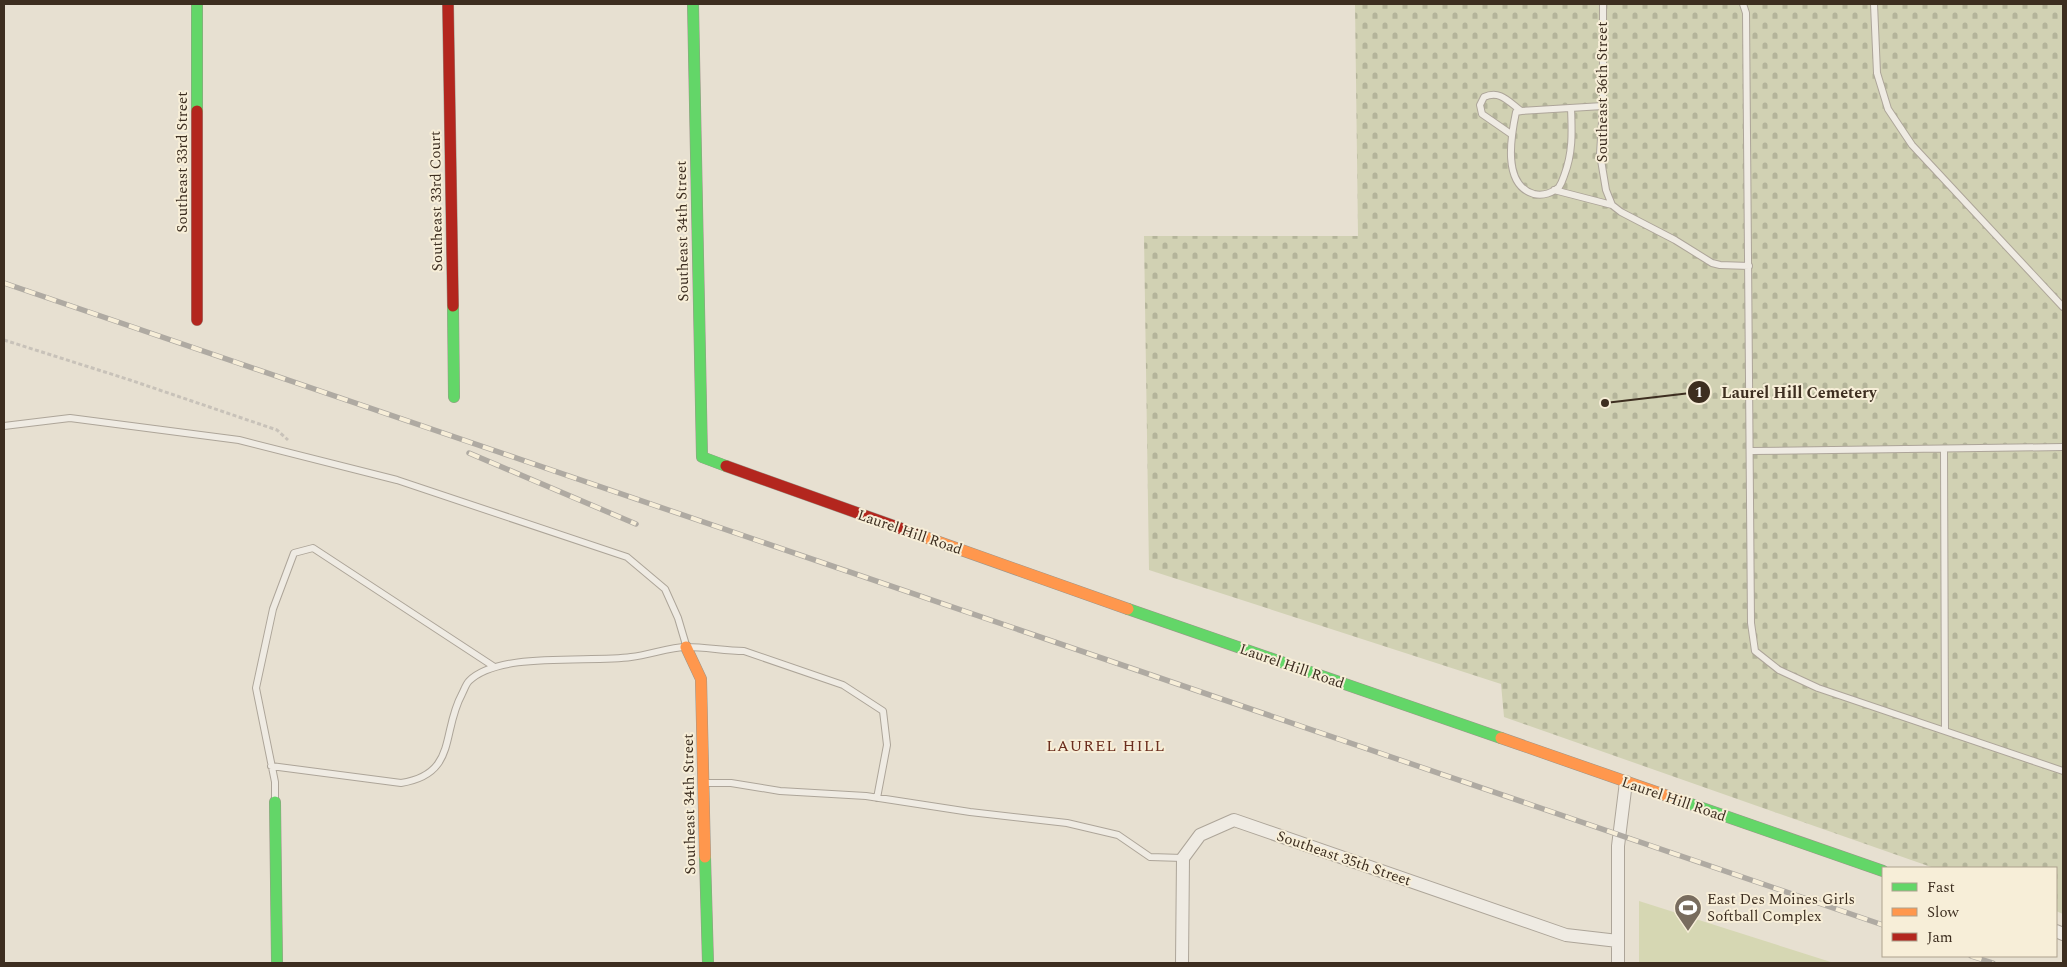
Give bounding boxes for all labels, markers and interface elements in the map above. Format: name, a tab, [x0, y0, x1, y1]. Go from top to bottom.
street label: Southeast 36th Street	[1591, 21, 1614, 163]
street label: Southeast 33rd Street	[171, 91, 194, 233]
street label: Southeast 33rd Court	[424, 130, 449, 272]
street label: Southeast 34th Street	[670, 160, 695, 302]
callout: Laurel Hill Cemetery	[1687, 377, 1887, 408]
text: 1	[1695, 381, 1703, 404]
text: Laurel Hill Cemetery	[1721, 381, 1878, 405]
street label: Laurel Hill Road	[854, 504, 966, 561]
street label: Laurel Hill Road	[1236, 638, 1348, 695]
street label: Southeast 34th Street	[677, 733, 702, 875]
district label: LAUREL HILL	[1046, 734, 1166, 758]
street label: Laurel Hill Road	[1618, 771, 1730, 828]
street label: Southeast 35th Street	[1273, 825, 1414, 892]
legend	[1882, 867, 2057, 957]
text: Fast	[1927, 876, 1955, 899]
place label: East Des Moines Girls Softball Complex	[1707, 888, 1855, 928]
sports icon: East Des Moines Girls Softball Complex	[1673, 893, 1703, 932]
text: Slow	[1927, 901, 1959, 924]
text: Jam	[1927, 926, 1953, 949]

